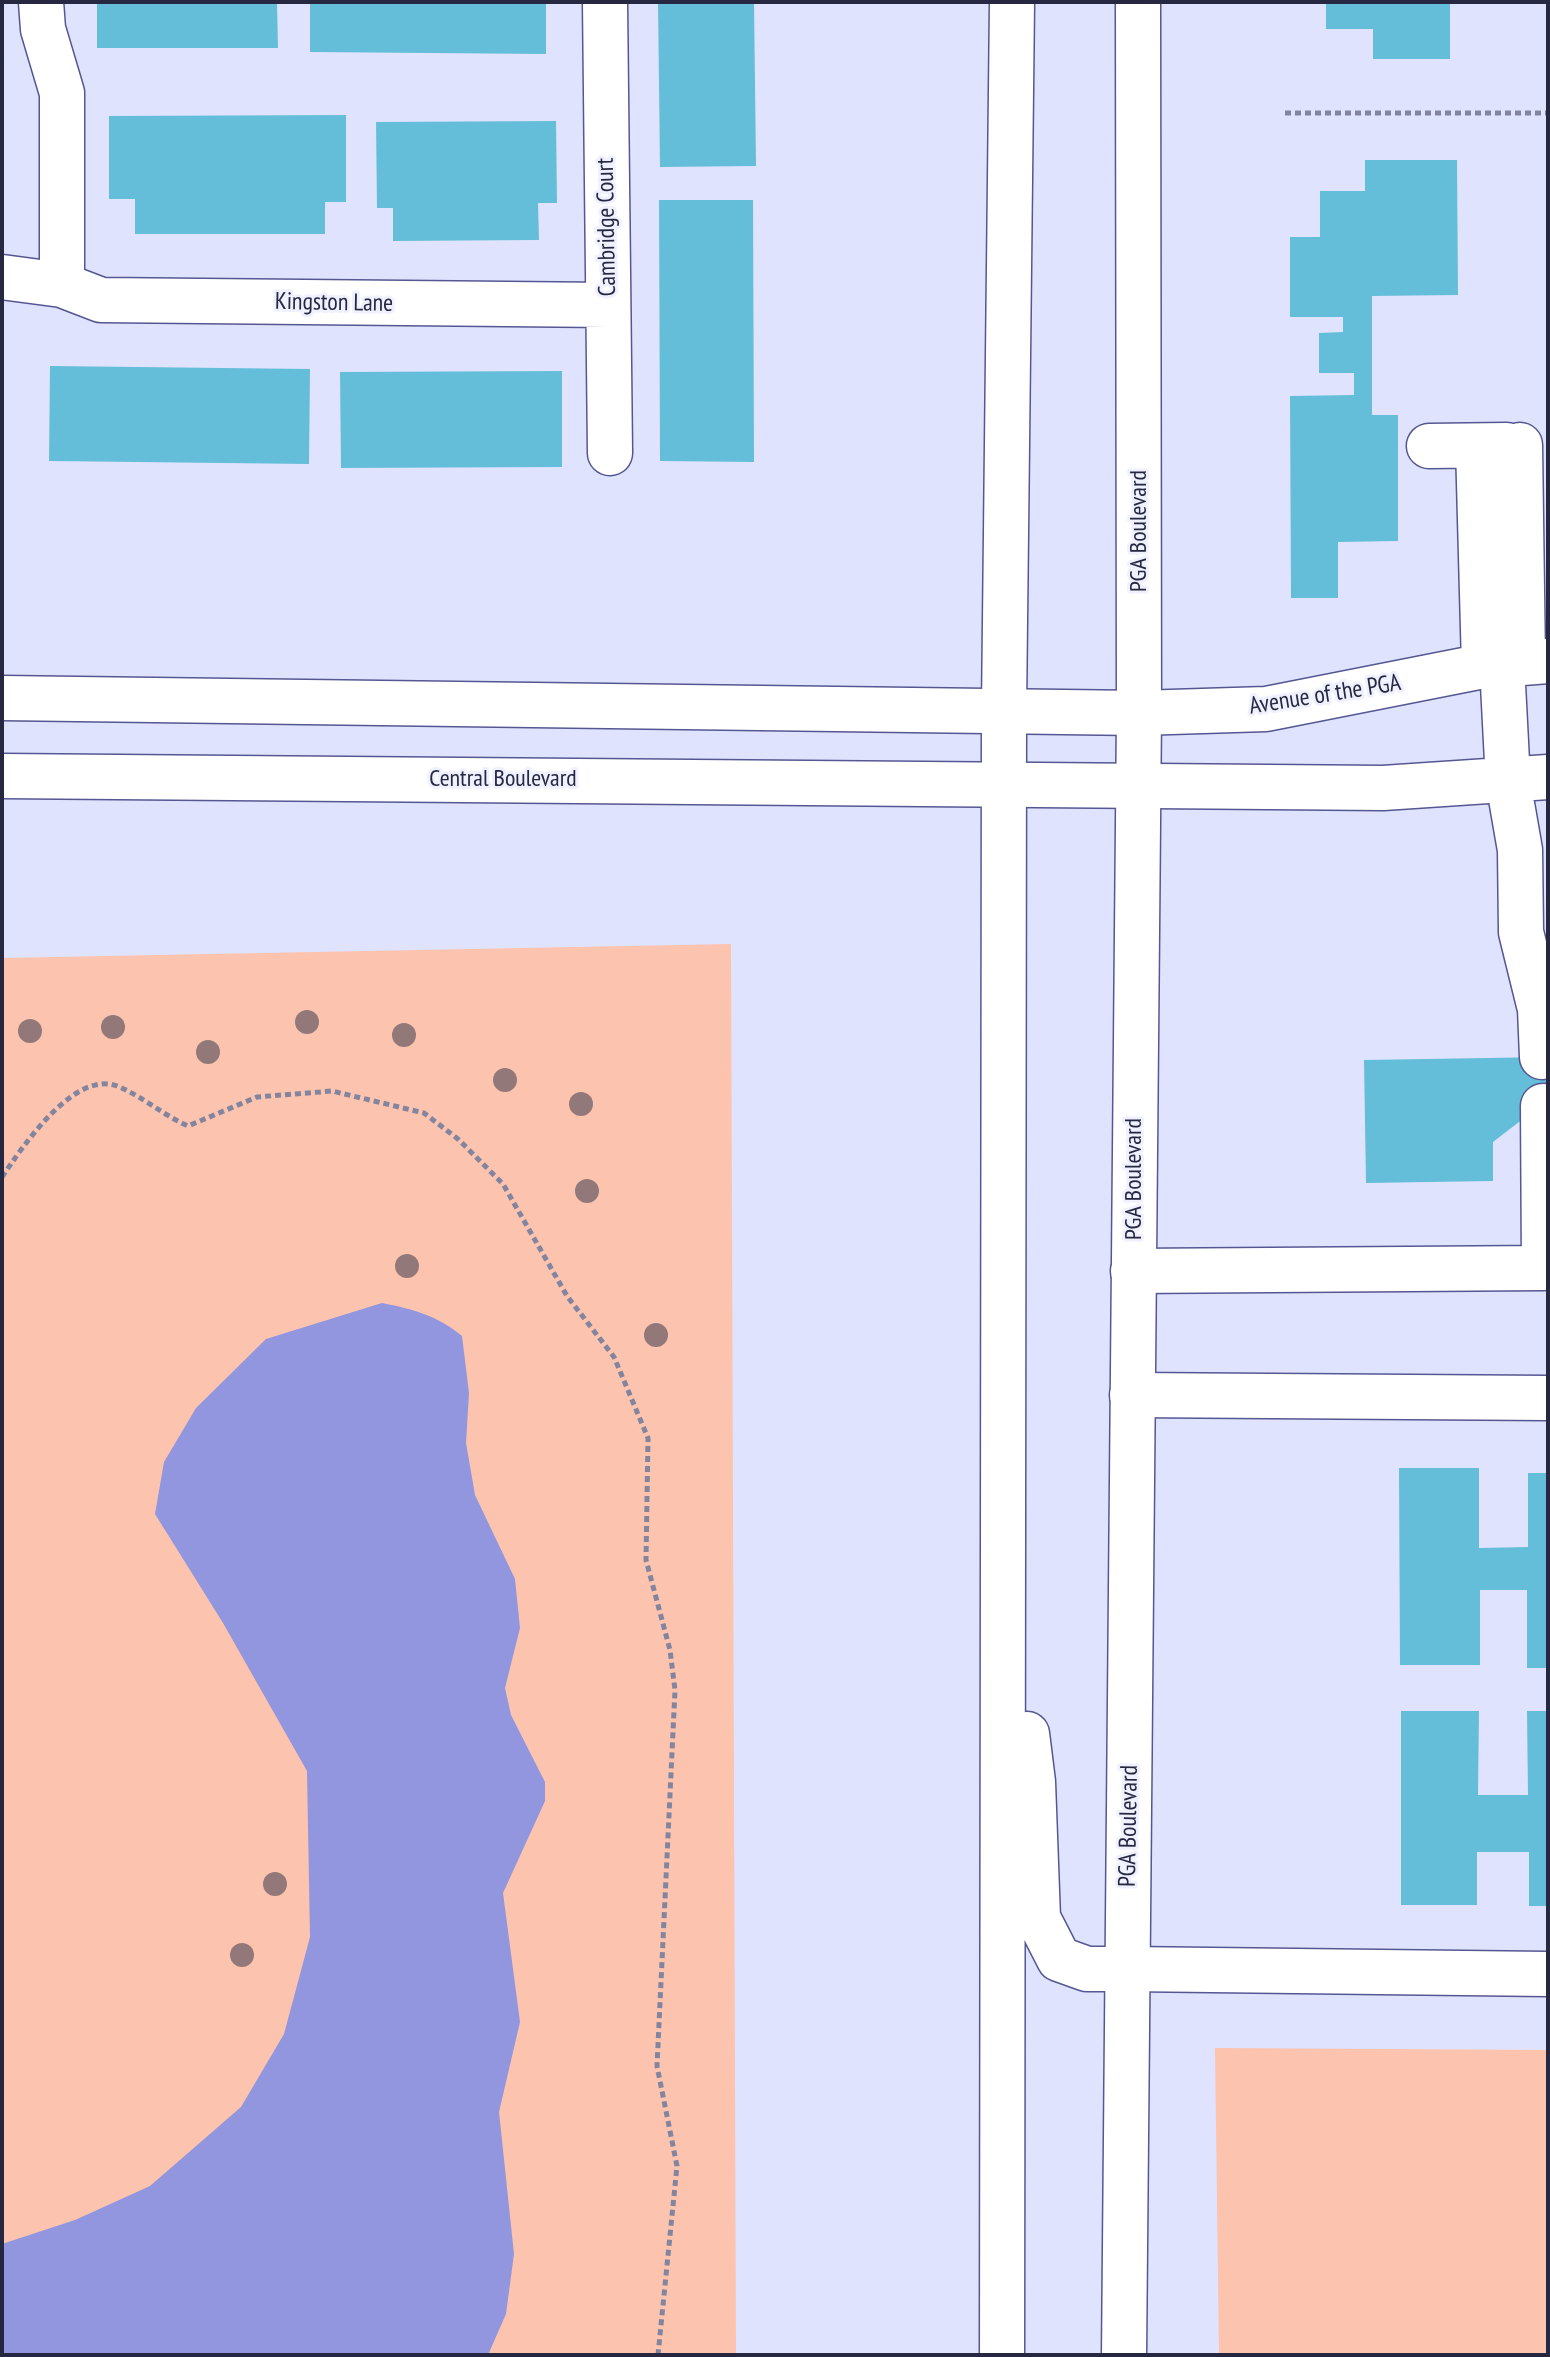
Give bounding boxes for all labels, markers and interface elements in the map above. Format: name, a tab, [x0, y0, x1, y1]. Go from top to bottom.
street label: Cambridge Court	[591, 157, 623, 297]
street label: Kingston Lane	[275, 288, 393, 318]
street label: PGA Boulevard	[1125, 470, 1153, 592]
street label: Avenue of the PGA	[1247, 669, 1403, 721]
street label: Central Boulevard	[429, 765, 577, 793]
street label: PGA Boulevard	[1120, 1118, 1148, 1240]
street label: PGA Boulevard	[1114, 1765, 1144, 1887]

